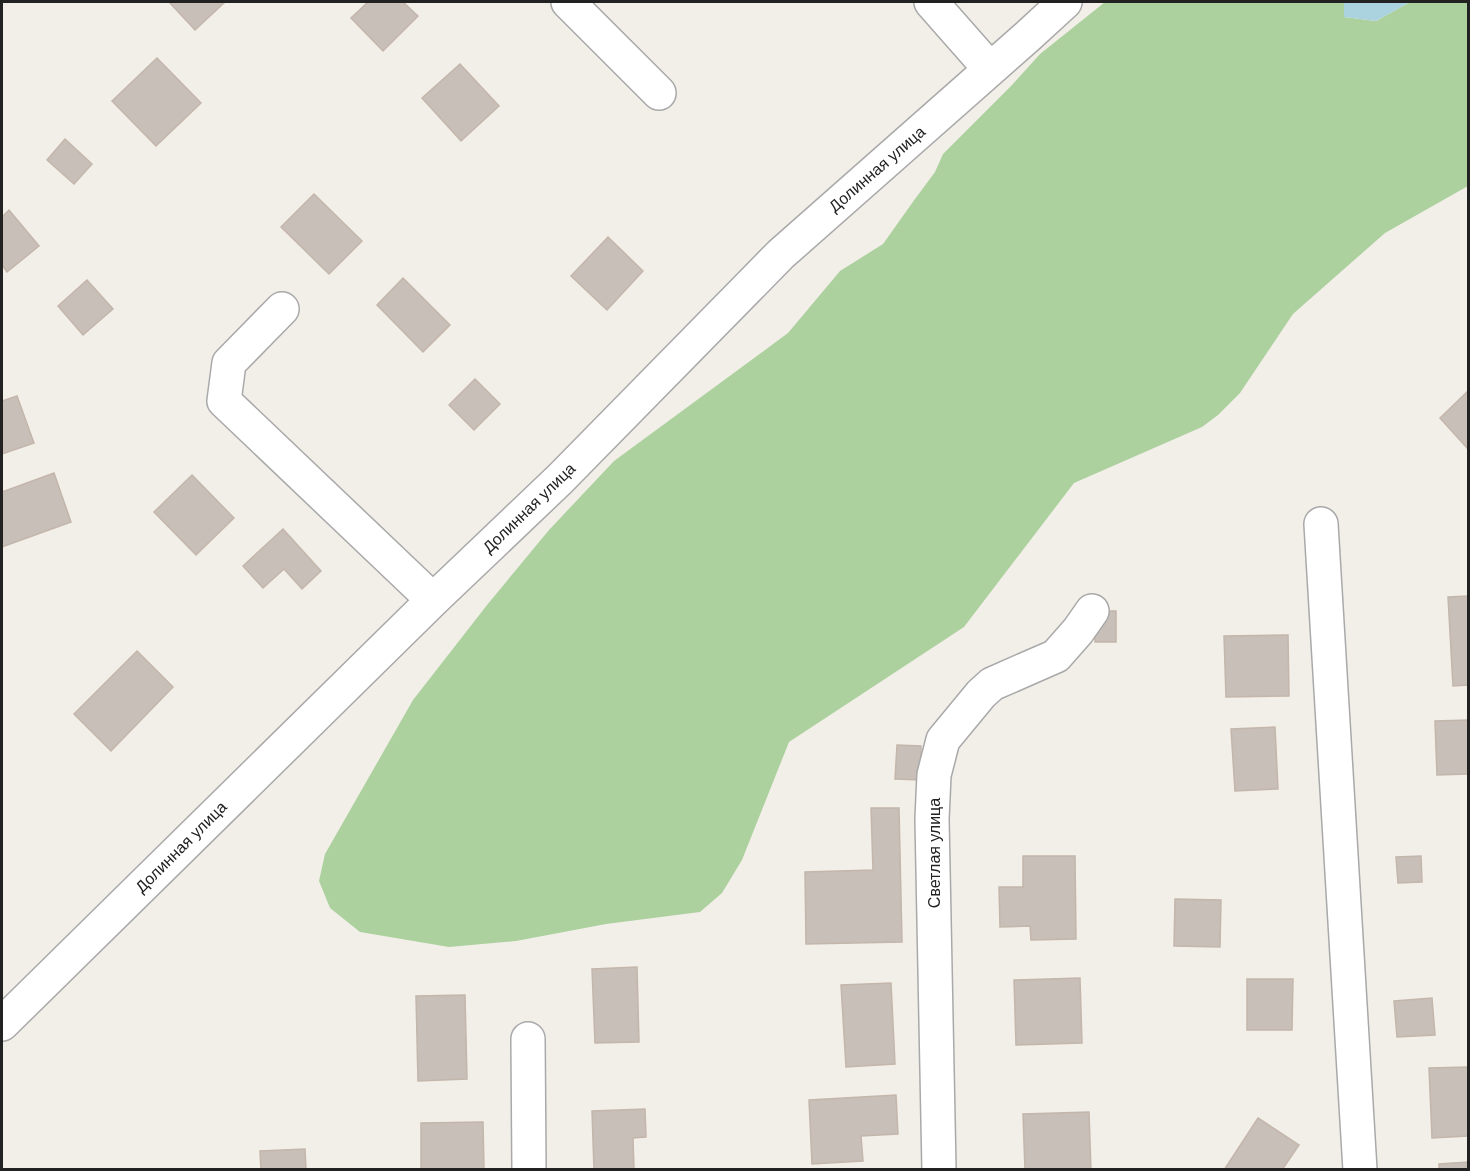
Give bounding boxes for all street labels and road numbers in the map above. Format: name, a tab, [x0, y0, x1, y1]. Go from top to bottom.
street label: Долинная улица	[824, 121, 930, 217]
street label: Долинная улица	[478, 458, 580, 558]
street label: Долинная улица	[131, 797, 231, 897]
street label: Светлая улица	[924, 798, 945, 908]

